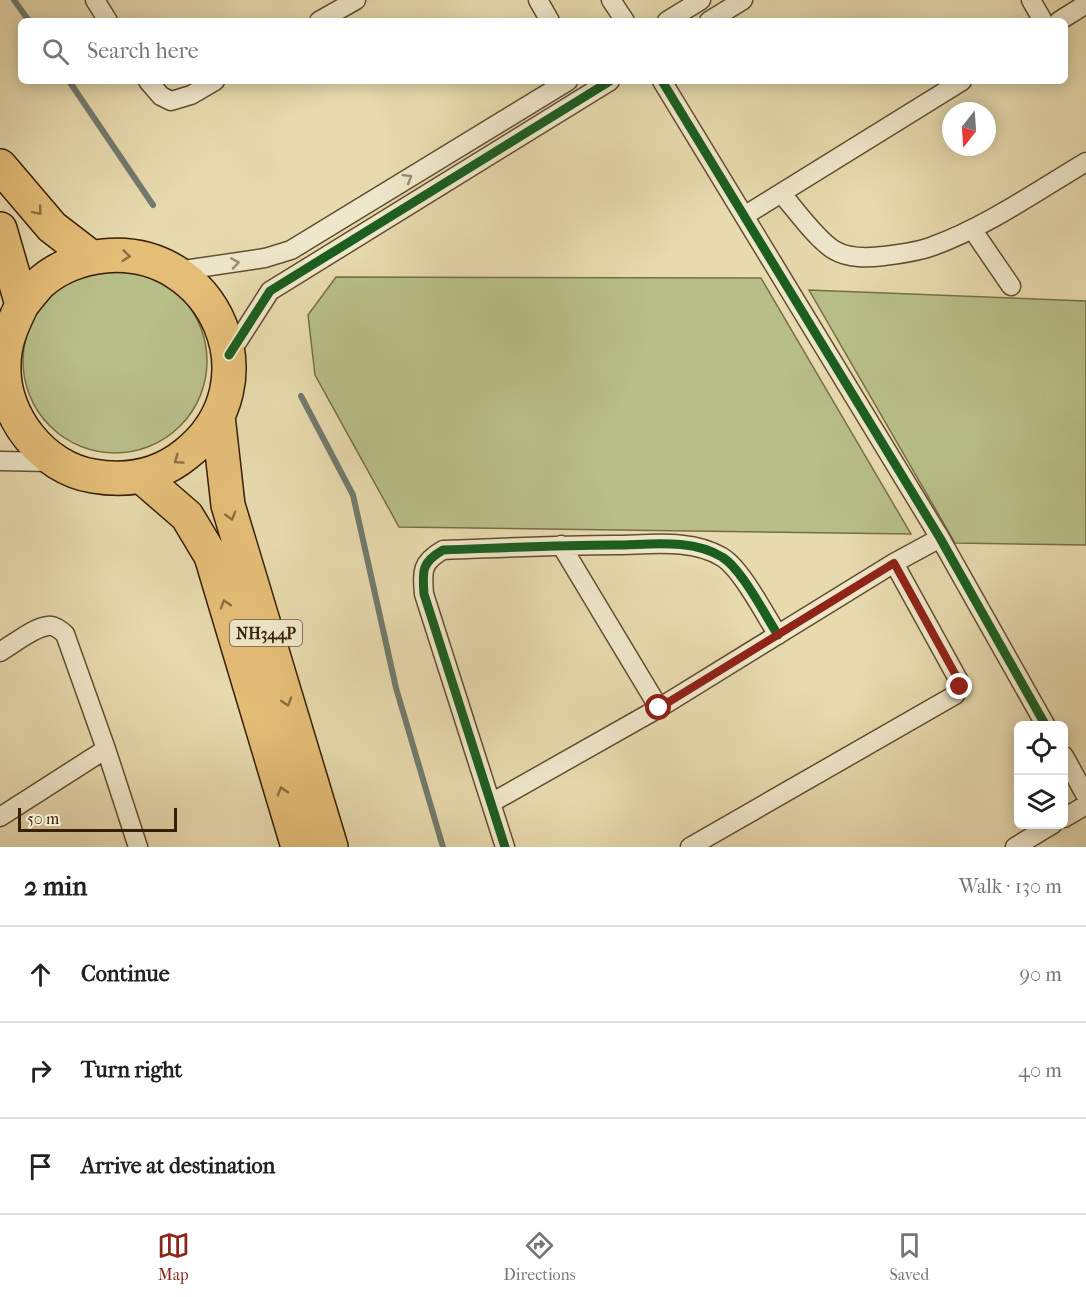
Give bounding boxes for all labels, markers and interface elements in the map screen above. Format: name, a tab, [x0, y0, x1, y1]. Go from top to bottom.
search box	[18, 18, 1068, 84]
icon: search	[39, 35, 72, 68]
text: Search here	[87, 38, 199, 64]
north arrow	[942, 102, 996, 156]
one-way arrow	[402, 174, 412, 186]
one-way arrow	[31, 204, 42, 215]
one-way arrow	[121, 249, 130, 262]
one-way arrow	[230, 257, 239, 269]
one-way arrow	[173, 453, 184, 464]
one-way arrow	[224, 510, 236, 521]
one-way arrow	[220, 599, 232, 610]
road number: NH344P	[230, 620, 302, 646]
route end	[946, 673, 972, 699]
route start	[645, 694, 671, 720]
one-way arrow	[280, 697, 292, 707]
map controls	[1014, 721, 1068, 829]
button: locate	[1014, 721, 1068, 775]
button: layers	[1014, 775, 1068, 829]
one-way arrow	[277, 786, 289, 797]
scale bar	[18, 805, 177, 832]
text: 50 m	[27, 809, 59, 828]
text: 2 min	[24, 871, 87, 902]
text: Walk · 130 m	[959, 875, 1062, 898]
icon: ahead	[24, 958, 57, 991]
text: Continue	[81, 961, 170, 987]
text: 90 m	[1020, 963, 1062, 986]
icon: right	[24, 1054, 57, 1087]
text: Turn right	[81, 1057, 182, 1083]
text: 40 m	[1018, 1059, 1062, 1082]
icon: arrive	[24, 1150, 57, 1183]
text: Arrive at destination	[81, 1153, 275, 1179]
tab: Map	[157, 1229, 190, 1284]
tab: Directions	[504, 1229, 576, 1284]
tab: Saved	[889, 1229, 929, 1284]

